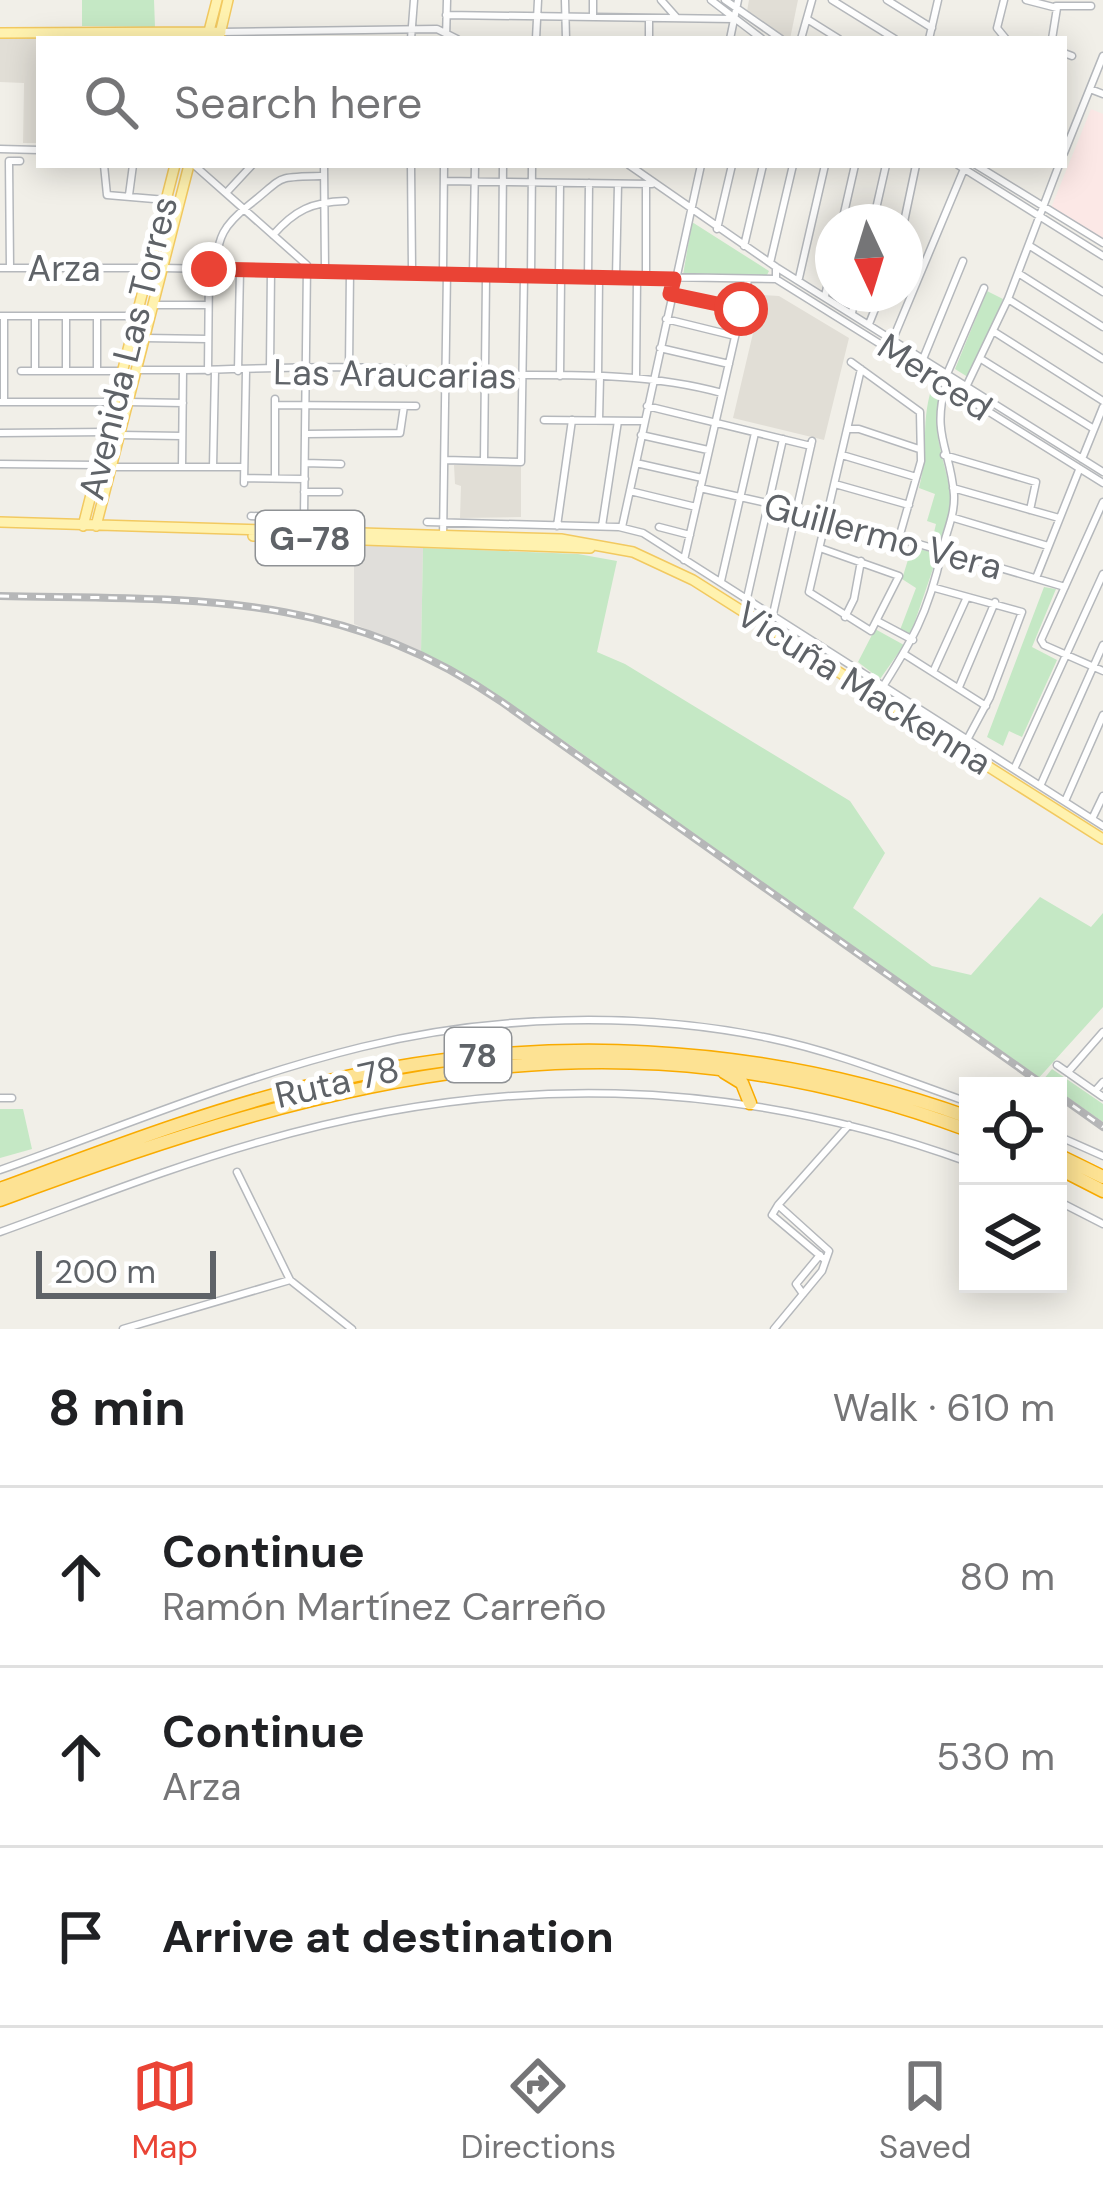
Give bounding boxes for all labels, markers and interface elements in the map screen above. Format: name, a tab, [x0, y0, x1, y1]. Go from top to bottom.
search box	[36, 36, 1067, 168]
icon: search	[78, 69, 144, 135]
text: Search here	[174, 73, 422, 132]
street label: Avenida Las Torres	[68, 192, 188, 504]
north arrow	[815, 204, 923, 312]
route end	[182, 242, 236, 296]
street label: Arza	[27, 245, 101, 292]
route start	[714, 282, 768, 336]
street label: Merced	[869, 323, 1001, 431]
street label: Las Araucarias	[273, 348, 517, 400]
street label: Guillermo Vera	[759, 482, 1007, 590]
road number: G-78	[256, 511, 364, 565]
street label: Vicuña Mackenna	[728, 591, 1000, 785]
road number: 78	[445, 1028, 511, 1082]
street label: Ruta 78	[270, 1045, 404, 1119]
map controls	[959, 1077, 1067, 1293]
button: locate	[959, 1077, 1067, 1185]
button: layers	[959, 1185, 1067, 1293]
scale bar	[36, 1245, 216, 1298]
text: 200 m	[54, 1250, 156, 1293]
text: 8 min	[48, 1374, 186, 1441]
text: Walk · 610 m	[833, 1382, 1055, 1433]
text: Continue	[162, 1522, 365, 1581]
icon: ahead	[48, 1544, 114, 1610]
text: 80 m	[959, 1551, 1055, 1602]
text: Ramón Martínez Carreño	[162, 1581, 607, 1632]
text: Continue	[162, 1702, 365, 1761]
icon: ahead	[48, 1724, 114, 1790]
text: 530 m	[936, 1731, 1055, 1782]
text: Arza	[162, 1761, 241, 1812]
icon: arrive	[48, 1904, 114, 1970]
text: Arrive at destination	[162, 1907, 614, 1966]
tab: Map	[131, 2053, 198, 2168]
tab: Directions	[461, 2053, 616, 2168]
tab: Saved	[879, 2053, 972, 2168]

